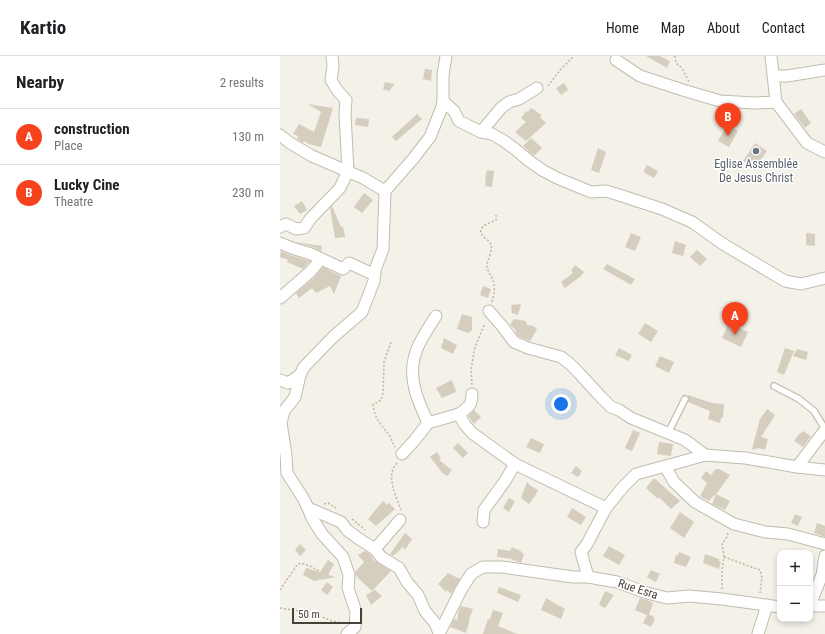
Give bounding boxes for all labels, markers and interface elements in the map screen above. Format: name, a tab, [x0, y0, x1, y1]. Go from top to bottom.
text: Kartio	[20, 16, 66, 39]
text: Home	[606, 20, 639, 36]
text: Map	[661, 20, 685, 36]
text: About	[707, 20, 740, 36]
text: Contact	[762, 20, 805, 36]
text: Nearby	[16, 72, 64, 92]
text: 2 results	[220, 75, 264, 90]
pin: B	[715, 103, 741, 136]
text: construction	[54, 120, 130, 138]
text: A	[25, 129, 33, 144]
text: 130 m	[232, 129, 264, 144]
text: Place	[54, 138, 83, 153]
marker: Eglise Assemblée De Jesus Christ	[751, 146, 761, 156]
place label: Eglise Assemblée De Jesus Christ	[714, 157, 798, 185]
text: Lucky Cine	[54, 176, 120, 194]
text: B	[25, 185, 33, 200]
text: 230 m	[232, 185, 264, 200]
text: Theatre	[54, 194, 93, 209]
pin: A	[722, 302, 748, 335]
your location	[551, 394, 571, 414]
map controls	[777, 550, 813, 622]
button: +	[777, 550, 813, 586]
street label: Rue Esra	[616, 576, 660, 602]
button: −	[777, 586, 813, 622]
scale bar	[292, 606, 362, 625]
text: 50 m	[298, 608, 320, 621]

